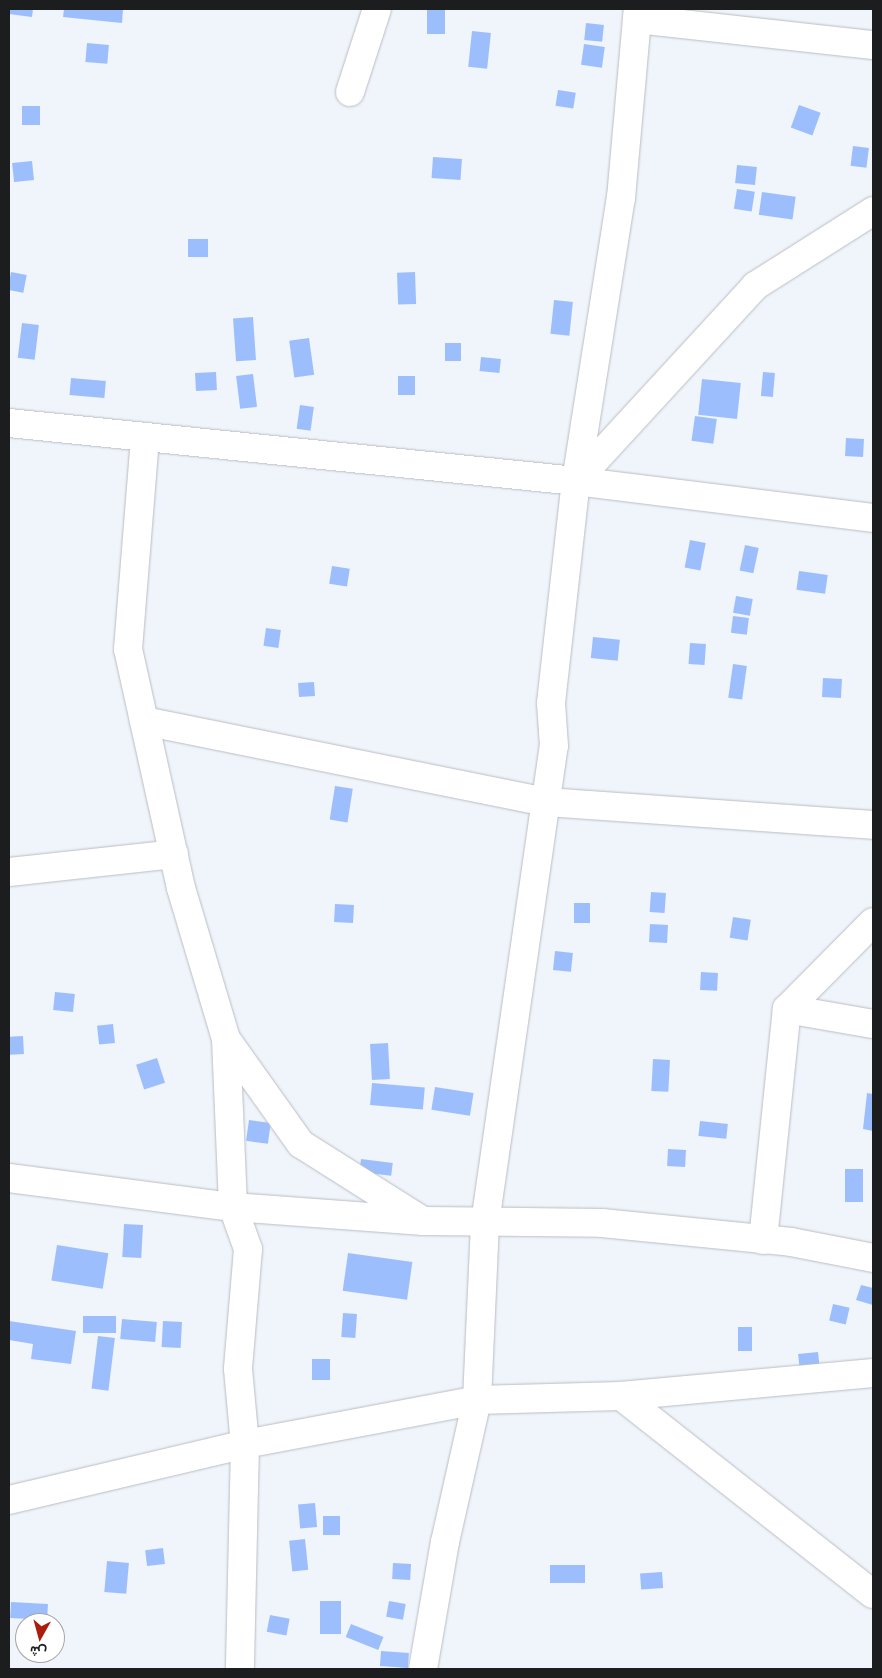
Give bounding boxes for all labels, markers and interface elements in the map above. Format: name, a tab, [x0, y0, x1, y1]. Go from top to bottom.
north arrow	[15, 1613, 65, 1663]
text: ش	[29, 1643, 48, 1661]

